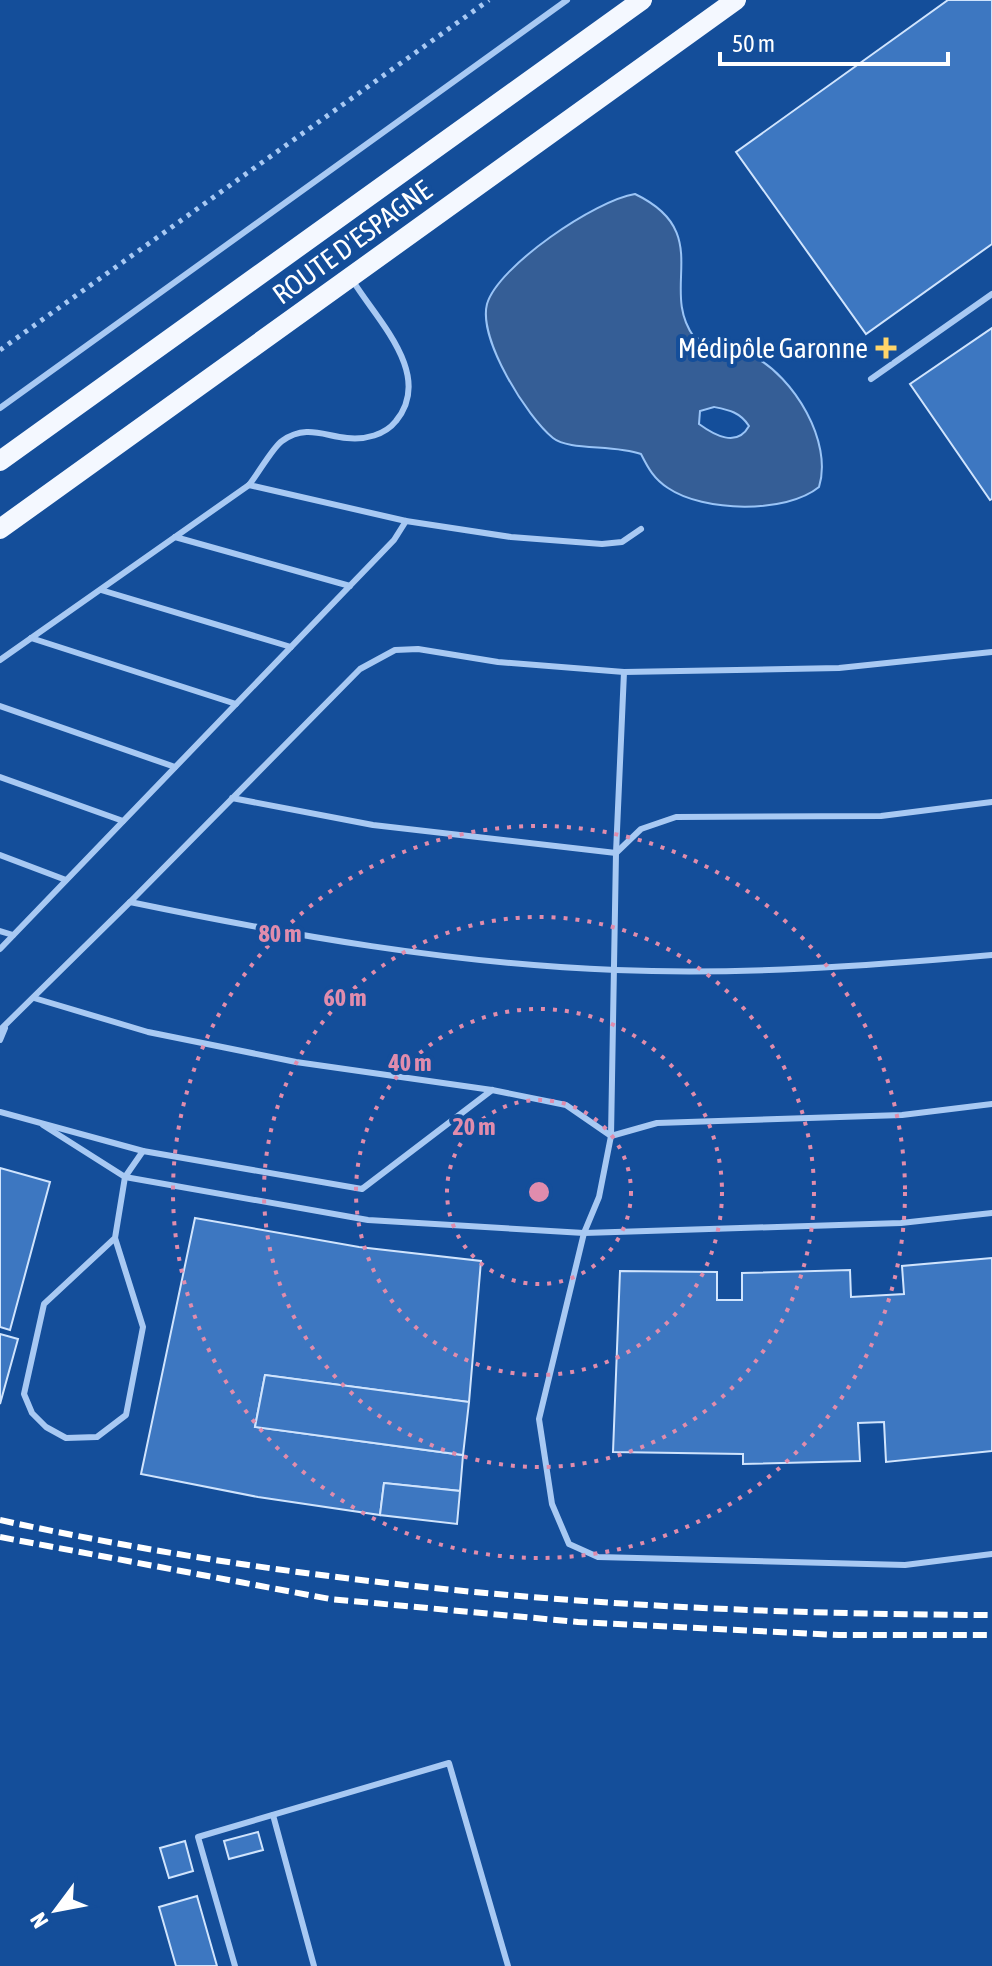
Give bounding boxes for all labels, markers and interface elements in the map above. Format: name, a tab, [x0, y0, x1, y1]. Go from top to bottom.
scale bar	[720, 16, 948, 66]
text: 50 m	[732, 30, 775, 57]
street label: ROUTE D'ESPAGNE	[266, 174, 438, 310]
place label: Médipôle Garonne	[678, 332, 868, 364]
marker: Médipôle Garonne	[875, 337, 897, 359]
text: 80 m	[258, 920, 302, 947]
text: 60 m	[323, 984, 367, 1011]
text: 40 m	[387, 1049, 432, 1076]
text: 20 m	[452, 1113, 496, 1140]
centre of rings	[525, 1178, 553, 1206]
north arrow	[16, 1870, 96, 1950]
text: N	[25, 1908, 54, 1933]

